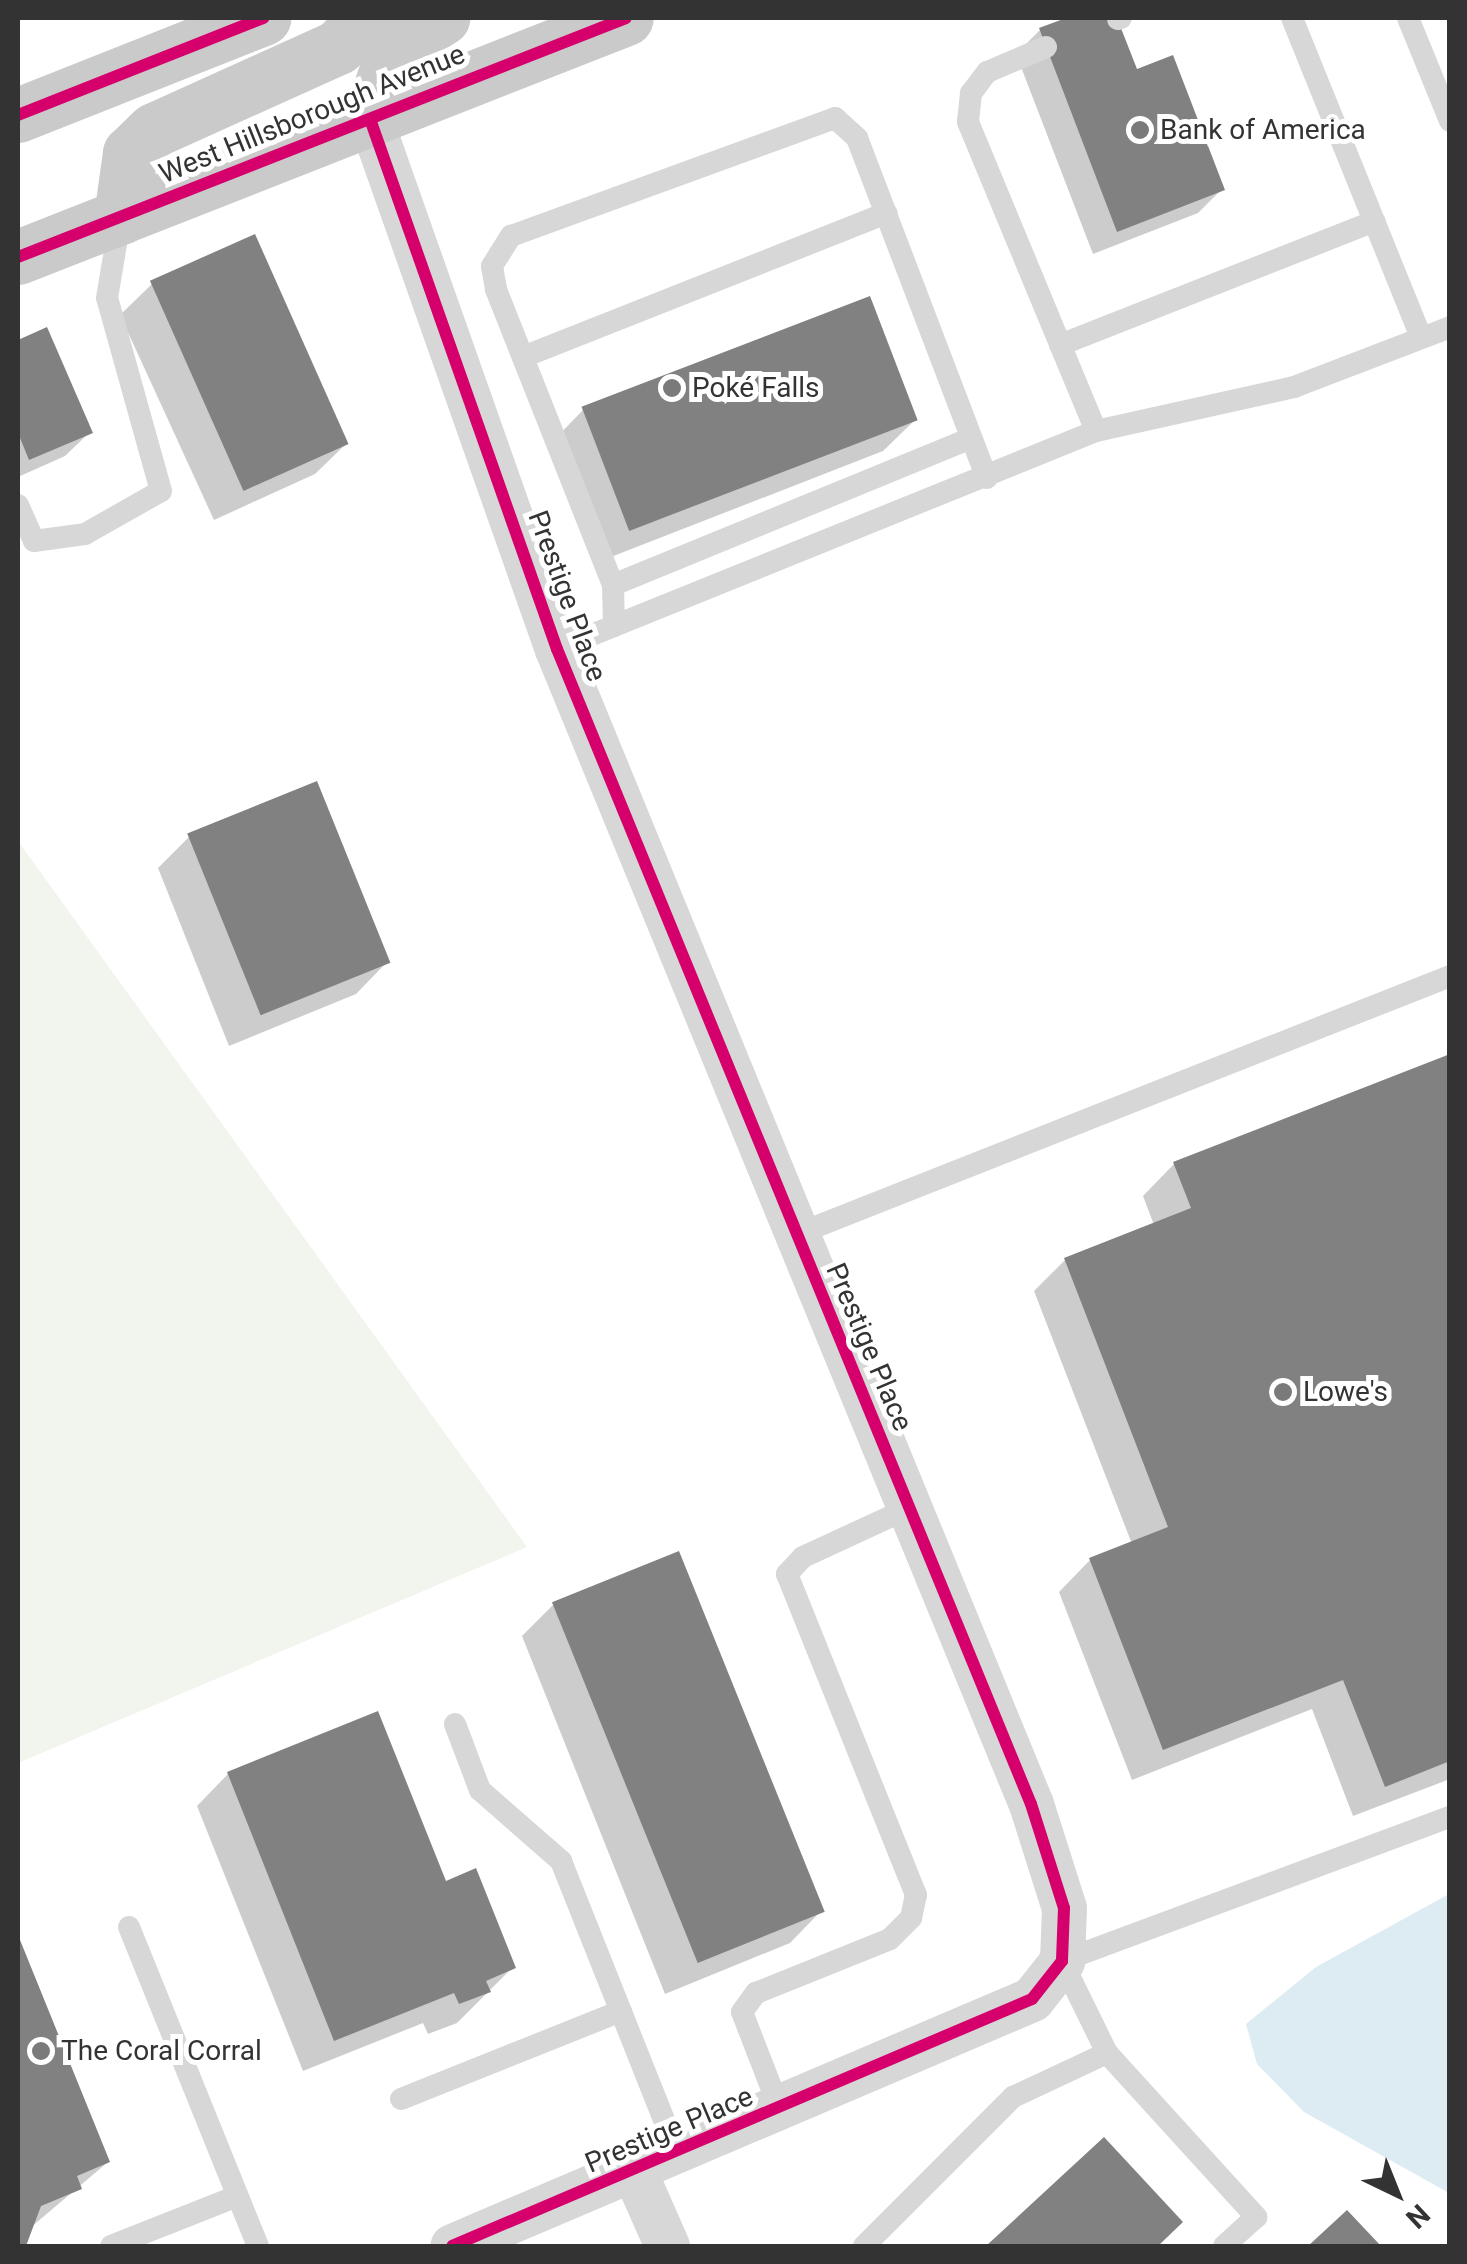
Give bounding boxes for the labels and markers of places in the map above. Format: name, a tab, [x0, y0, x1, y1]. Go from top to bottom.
place label: Bank of America	[1160, 113, 1366, 147]
marker: Bank of America	[1129, 119, 1151, 141]
place label: Poké Falls	[692, 371, 819, 405]
marker: Poké Falls	[661, 377, 683, 399]
place label: Lowe's	[1303, 1375, 1388, 1409]
marker: Lowe's	[1272, 1381, 1294, 1403]
place label: The Coral Corral	[61, 2034, 262, 2068]
marker: The Coral Corral	[30, 2040, 52, 2062]

